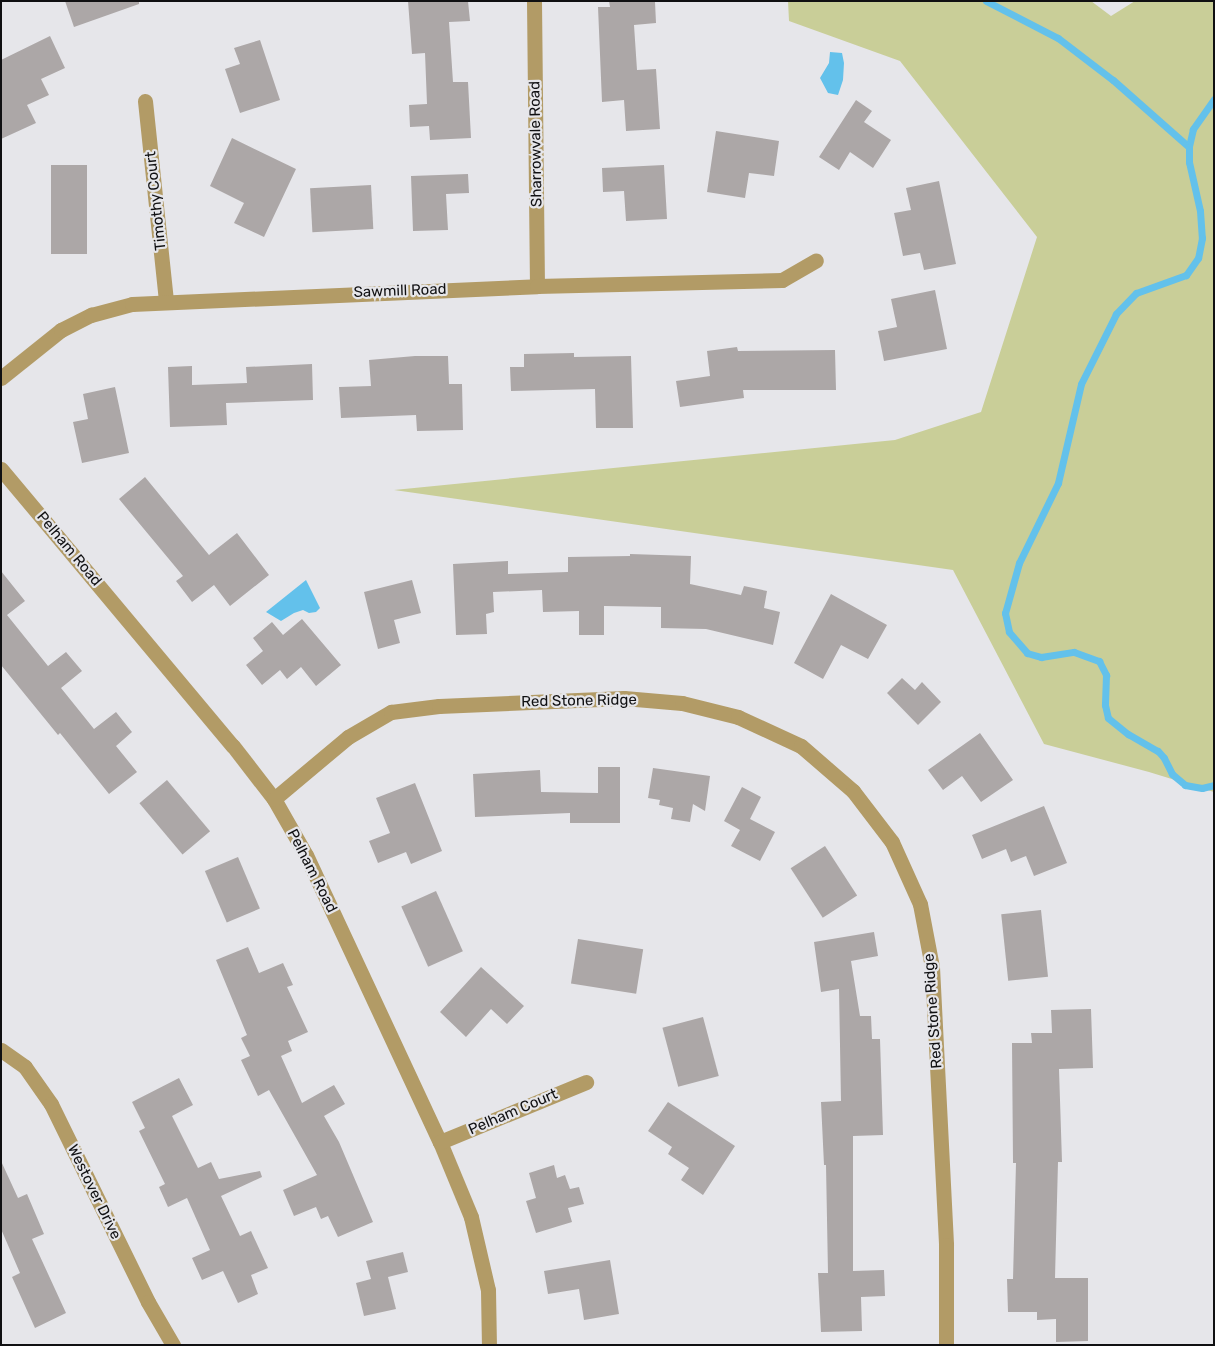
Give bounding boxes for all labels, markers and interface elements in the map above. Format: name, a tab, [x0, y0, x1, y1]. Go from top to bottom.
street label: Sharrowvale Road	[526, 81, 546, 207]
street label: Timothy Court	[142, 150, 170, 252]
street label: Sawmill Road	[353, 280, 447, 302]
street label: Pelham Road	[33, 508, 105, 590]
street label: Red Stone Ridge	[521, 691, 637, 711]
street label: Pelham Road	[283, 826, 341, 916]
street label: Red Stone Ridge	[920, 953, 946, 1069]
street label: Pelham Court	[466, 1085, 560, 1139]
street label: Westover Drive	[63, 1141, 125, 1243]

